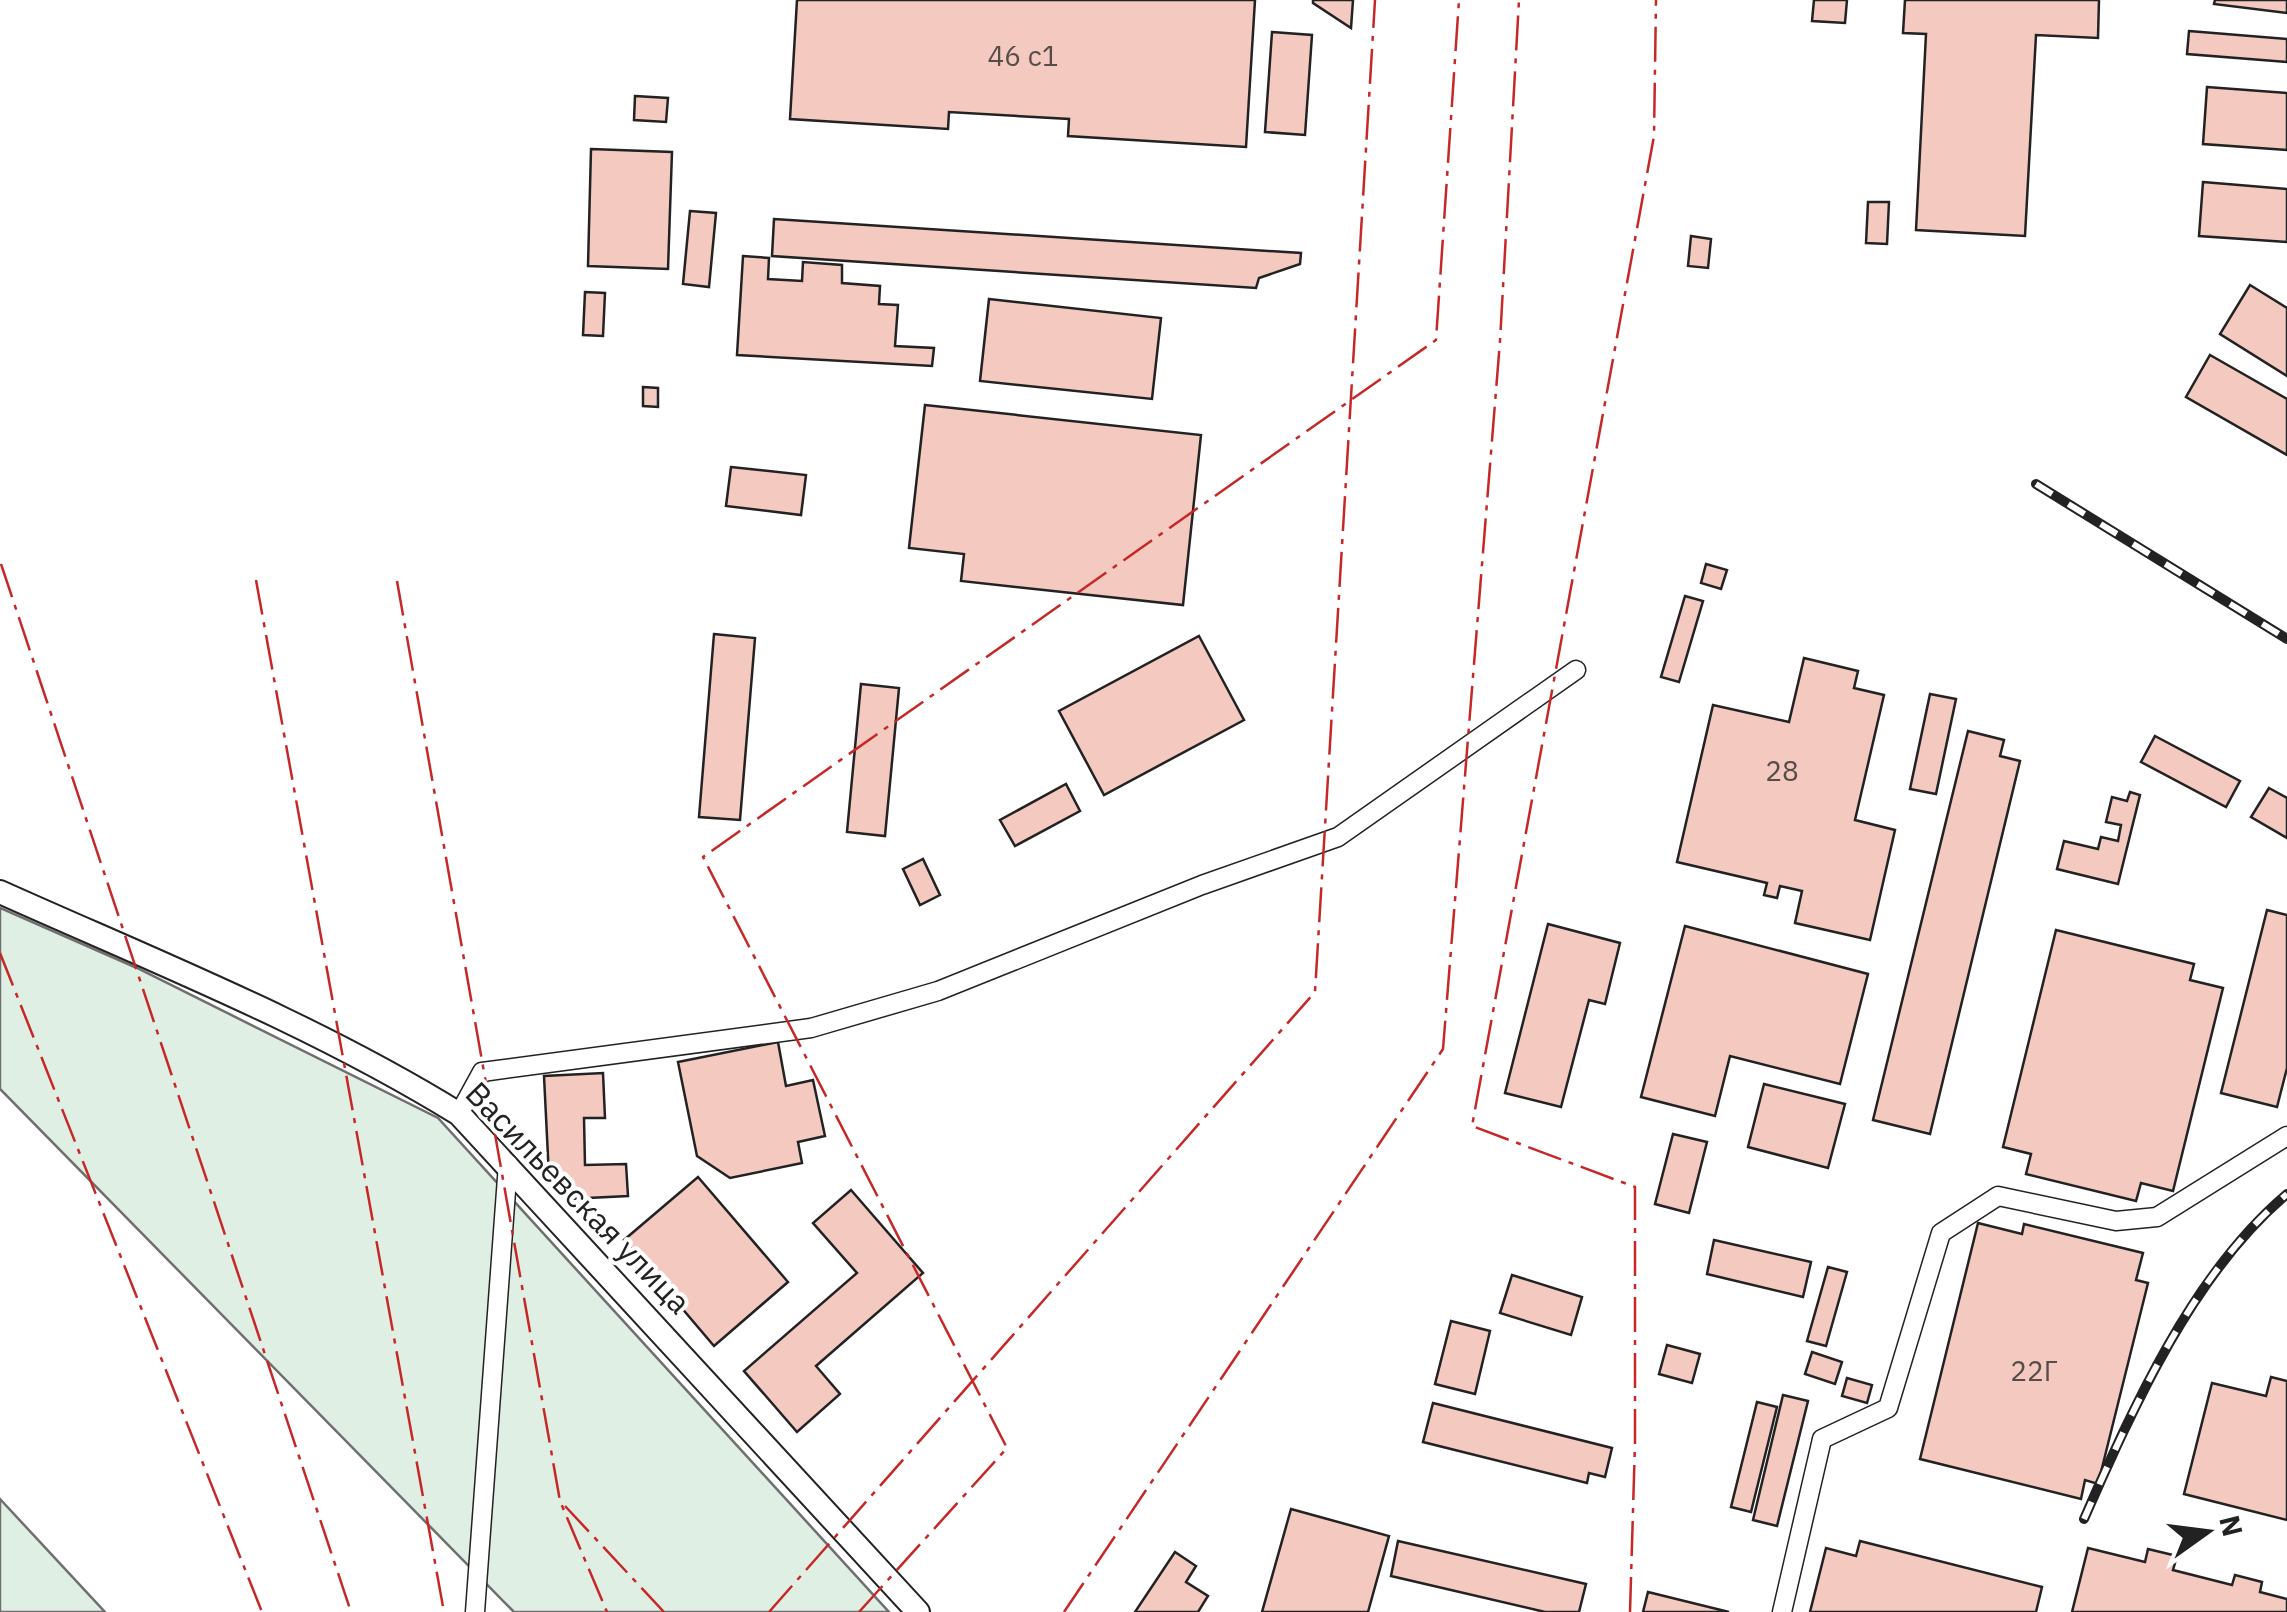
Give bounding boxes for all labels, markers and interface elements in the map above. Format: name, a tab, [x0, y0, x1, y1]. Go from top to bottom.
house number: 46 с1	[987, 37, 1059, 74]
house number: 28	[1765, 752, 1799, 789]
street label: Васильевская улица	[457, 1072, 700, 1322]
house number: 22Г	[2010, 1352, 2058, 1389]
north arrow	[2157, 1482, 2257, 1582]
text: N	[2211, 1512, 2252, 1540]

